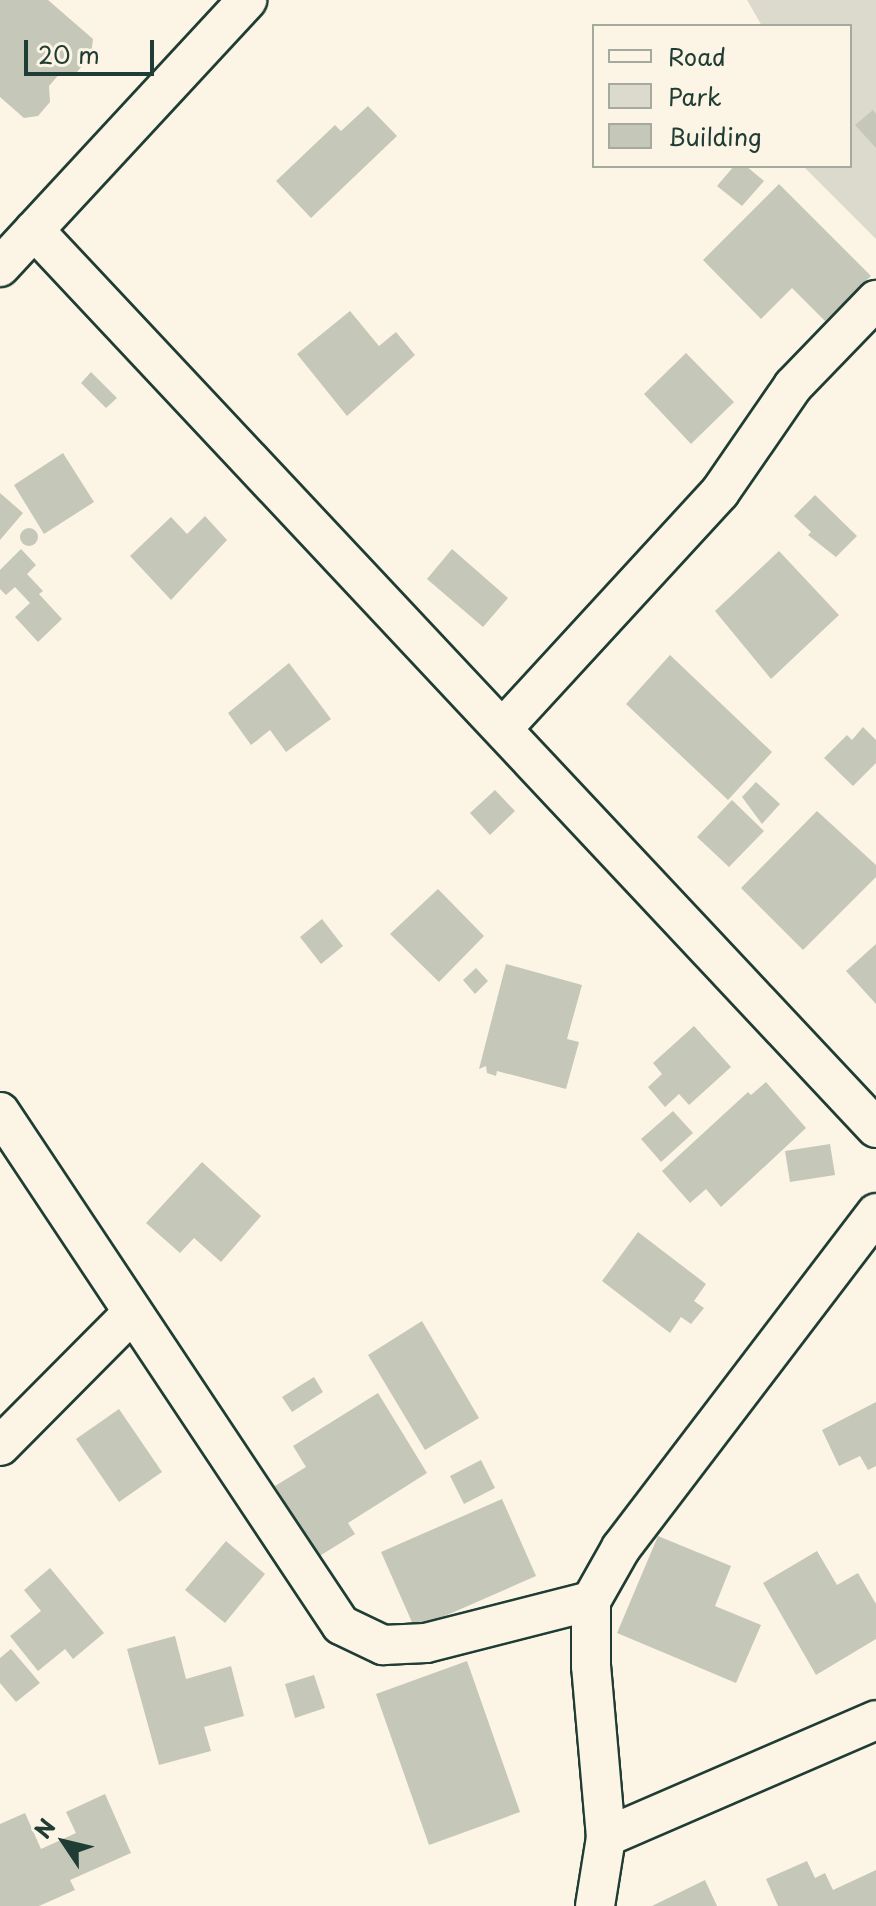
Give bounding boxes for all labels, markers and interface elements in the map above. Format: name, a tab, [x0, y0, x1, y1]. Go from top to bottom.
scale bar	[28, 24, 158, 74]
legend	[592, 24, 852, 168]
text: 20 m	[38, 36, 100, 72]
text: Road	[668, 38, 726, 74]
text: Park	[668, 78, 722, 114]
text: Building	[668, 118, 762, 154]
north arrow	[24, 1802, 104, 1882]
text: N	[25, 1811, 62, 1845]

